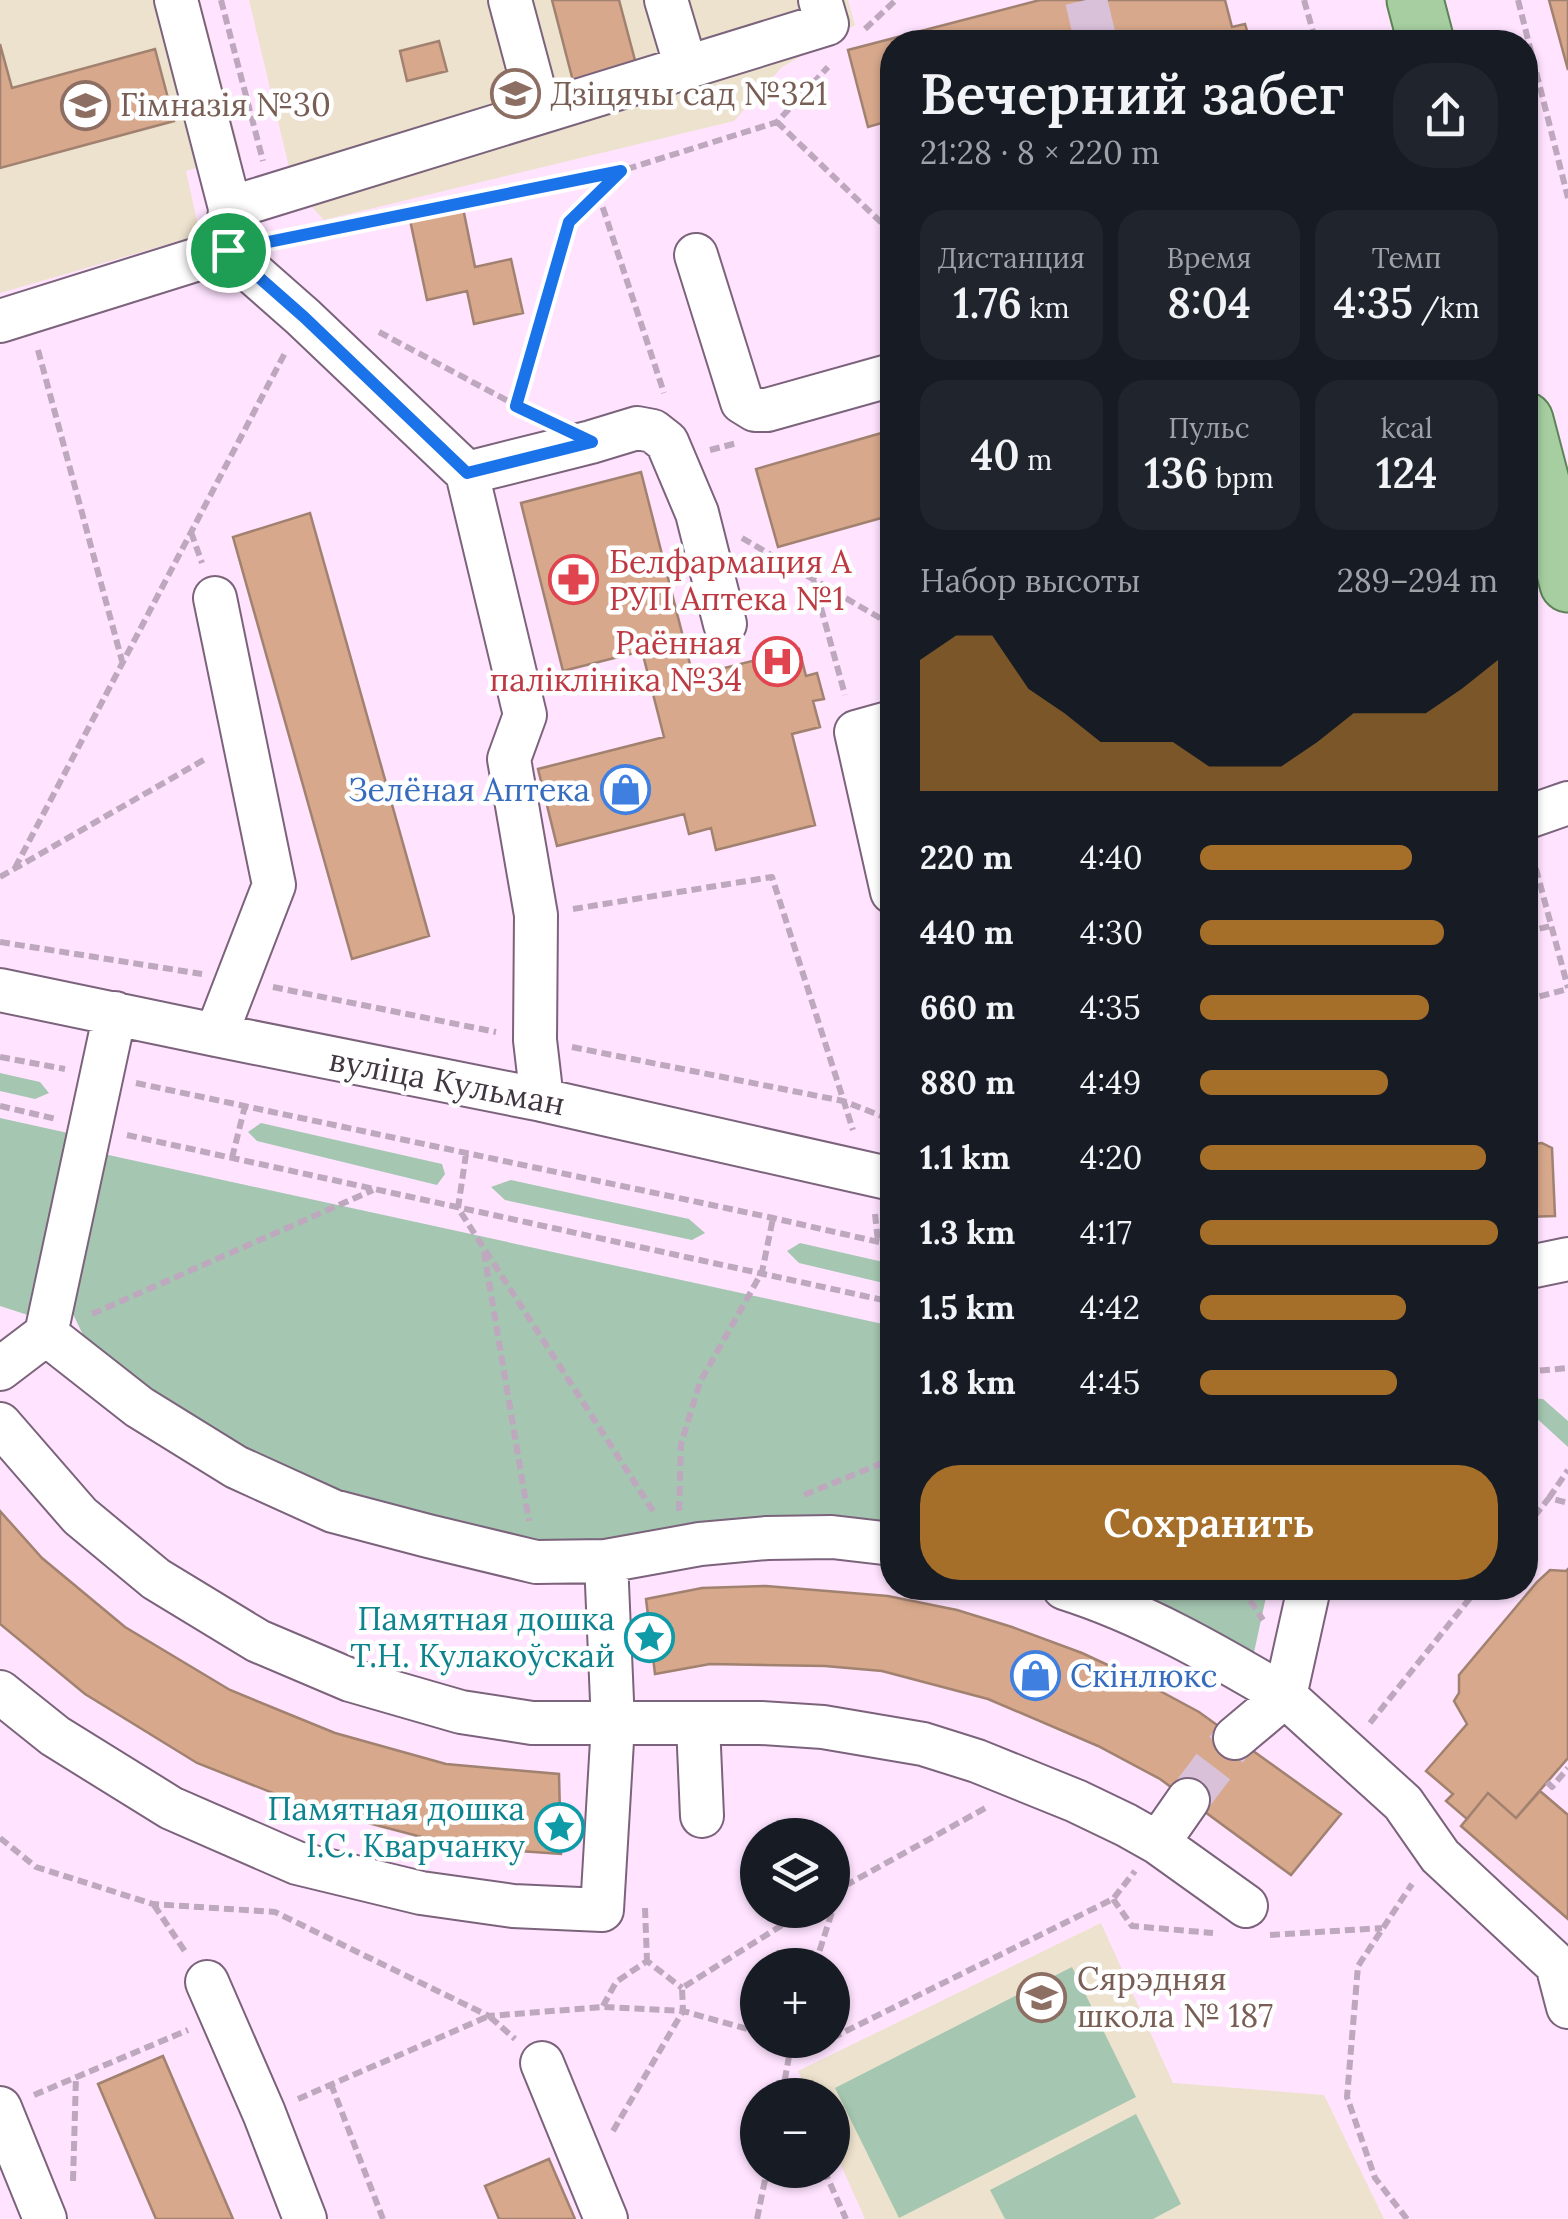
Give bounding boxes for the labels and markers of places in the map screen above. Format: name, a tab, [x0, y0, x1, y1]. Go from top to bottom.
school or university icon: Дзіцячы сад №321	[489, 68, 541, 120]
place label: Дзіцячы сад №321	[550, 73, 827, 114]
school or university icon: Гімназія №30	[59, 79, 111, 131]
place label: Гімназія №30	[120, 84, 331, 125]
pin	[186, 208, 271, 293]
place label: Белфармация А РУП Аптека №1	[609, 541, 852, 619]
pharmacy icon: Белфармация А РУП Аптека №1	[548, 554, 600, 606]
place label: Раённая паліклініка №34	[490, 622, 742, 700]
hospital icon: Раённая паліклініка №34	[751, 635, 803, 687]
shop icon: Зелёная Аптека	[599, 764, 651, 816]
place label: Зелёная Аптека	[348, 769, 590, 810]
place label: Памятная дошка Т.Н. Кулакоўскай	[350, 1598, 615, 1676]
place icon: Памятная дошка Т.Н. Кулакоўскай	[624, 1611, 676, 1663]
shop icon: Скінлюкс	[1009, 1650, 1061, 1702]
place label: Скінлюкс	[1070, 1655, 1217, 1696]
place label: Памятная дошка І.С. Кварчанку	[267, 1788, 525, 1866]
place icon: Памятная дошка І.С. Кварчанку	[534, 1801, 586, 1853]
place label: Сярэдняя школа № 187	[1077, 1958, 1273, 2036]
school or university icon: Сярэдняя школа № 187	[1016, 1971, 1068, 2023]

